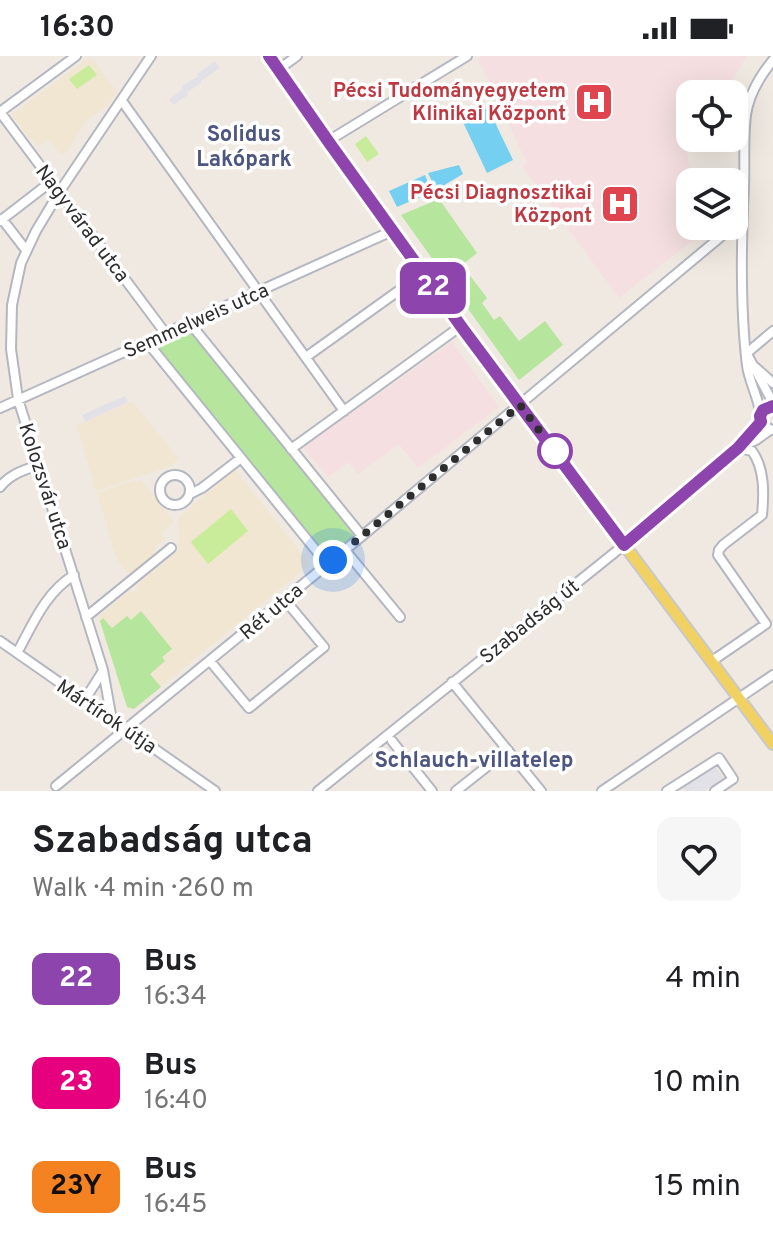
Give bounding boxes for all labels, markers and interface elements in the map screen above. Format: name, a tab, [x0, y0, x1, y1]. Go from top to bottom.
text: 16:30	[40, 10, 115, 47]
place label: Pécsi Tudományegyetem Klinikai Központ	[333, 79, 566, 128]
map controls	[676, 80, 748, 240]
button: locate	[676, 80, 748, 152]
hospital icon: Pécsi Tudományegyetem Klinikai Központ	[573, 81, 615, 123]
district label: Solidus Lakópark	[196, 122, 292, 174]
street label: Nagyvárad utca	[29, 160, 134, 288]
button: layers	[676, 168, 748, 240]
place label: Pécsi Diagnosztikai Központ	[410, 181, 592, 230]
hospital icon: Pécsi Diagnosztikai Központ	[599, 183, 641, 225]
line badge: 22	[397, 262, 469, 314]
text: 22	[416, 270, 450, 306]
street label: Semmelweis utca	[120, 278, 273, 365]
street label: Kolozsvár utca	[11, 420, 77, 553]
unlabelled marker	[538, 434, 572, 468]
your location	[313, 540, 353, 580]
street label: Szabadság út	[475, 574, 585, 671]
street label: Rét utca	[235, 579, 309, 647]
street label: Mártírok útja	[51, 675, 161, 761]
district label: Schlauch-villatelep	[374, 748, 574, 775]
button: heart	[657, 817, 741, 901]
text: Szabadság utca	[32, 818, 313, 867]
text: Walk · 4 min · 260 m	[32, 873, 254, 906]
text: Bus	[144, 944, 197, 981]
text: 22	[59, 961, 93, 997]
text: 4 min	[665, 961, 741, 998]
text: 16:34	[144, 981, 207, 1014]
text: Bus	[144, 1048, 197, 1085]
text: 23	[59, 1065, 93, 1101]
text: 10 min	[654, 1065, 741, 1102]
text: 16:40	[144, 1085, 208, 1118]
text: Bus	[144, 1152, 197, 1189]
text: 23Y	[50, 1169, 102, 1205]
text: 15 min	[654, 1169, 741, 1206]
text: 16:45	[144, 1189, 207, 1222]

